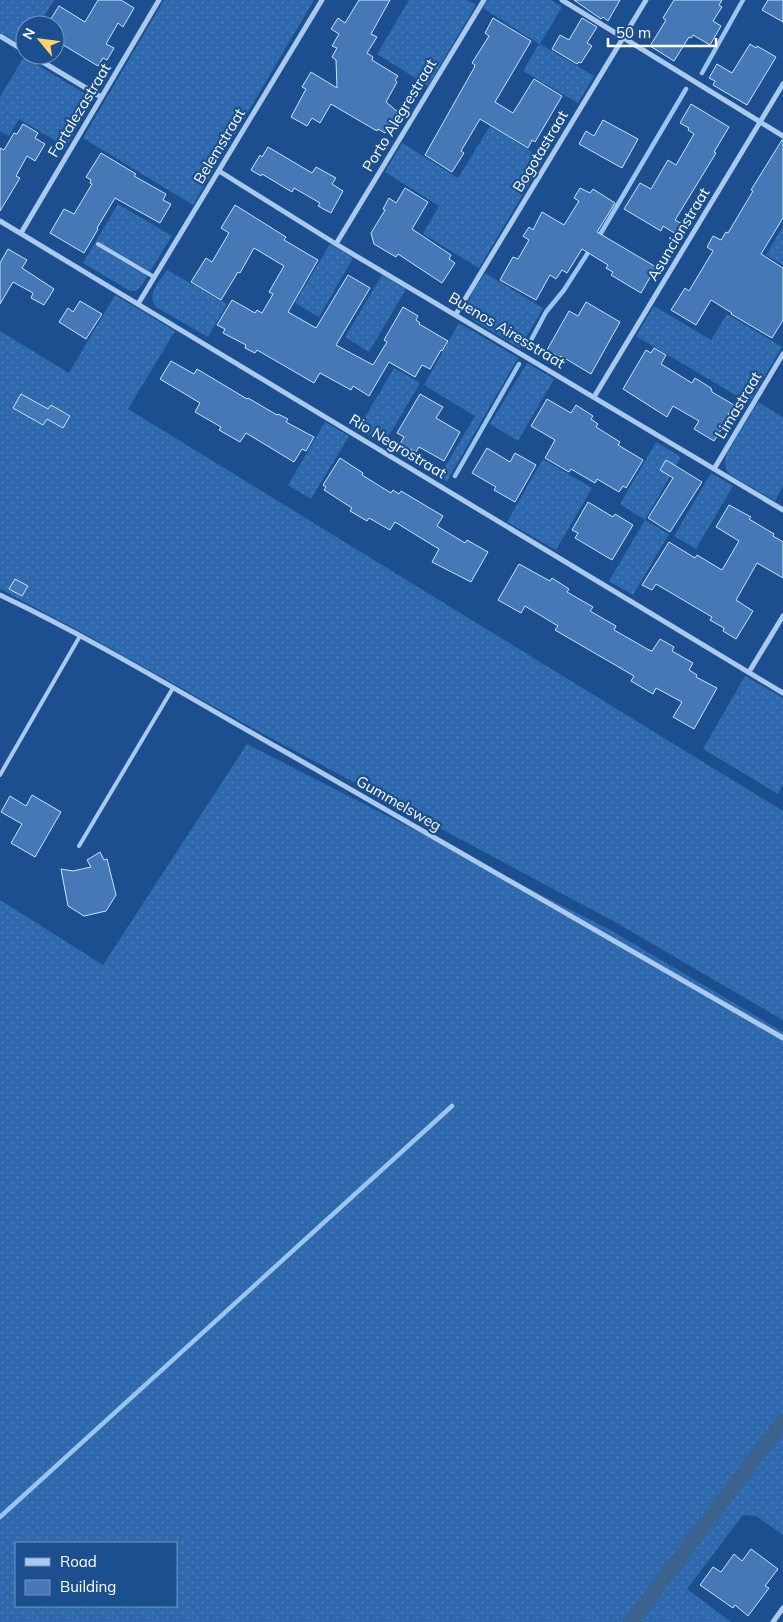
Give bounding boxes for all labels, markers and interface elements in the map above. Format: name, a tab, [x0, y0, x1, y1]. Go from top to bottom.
north arrow	[15, 15, 65, 65]
scale bar	[608, 15, 716, 47]
text: 50 m	[616, 23, 651, 42]
text: N	[18, 25, 39, 43]
street label: Porto Alegrestraat	[358, 55, 440, 175]
street label: Fortalezastraat	[43, 59, 115, 161]
street label: Belemstraat	[189, 105, 249, 187]
street label: Bogotastraat	[508, 107, 572, 195]
street label: Asuncionstraat	[643, 184, 713, 284]
street label: Buenos Airesstraat	[445, 288, 569, 372]
street label: Limastraat	[711, 368, 765, 442]
street label: Rio Negrostraat	[346, 410, 450, 482]
street label: Gummelsweg	[353, 771, 445, 835]
legend	[15, 1542, 178, 1607]
text: Road	[60, 1552, 97, 1571]
text: Building	[60, 1577, 116, 1596]

